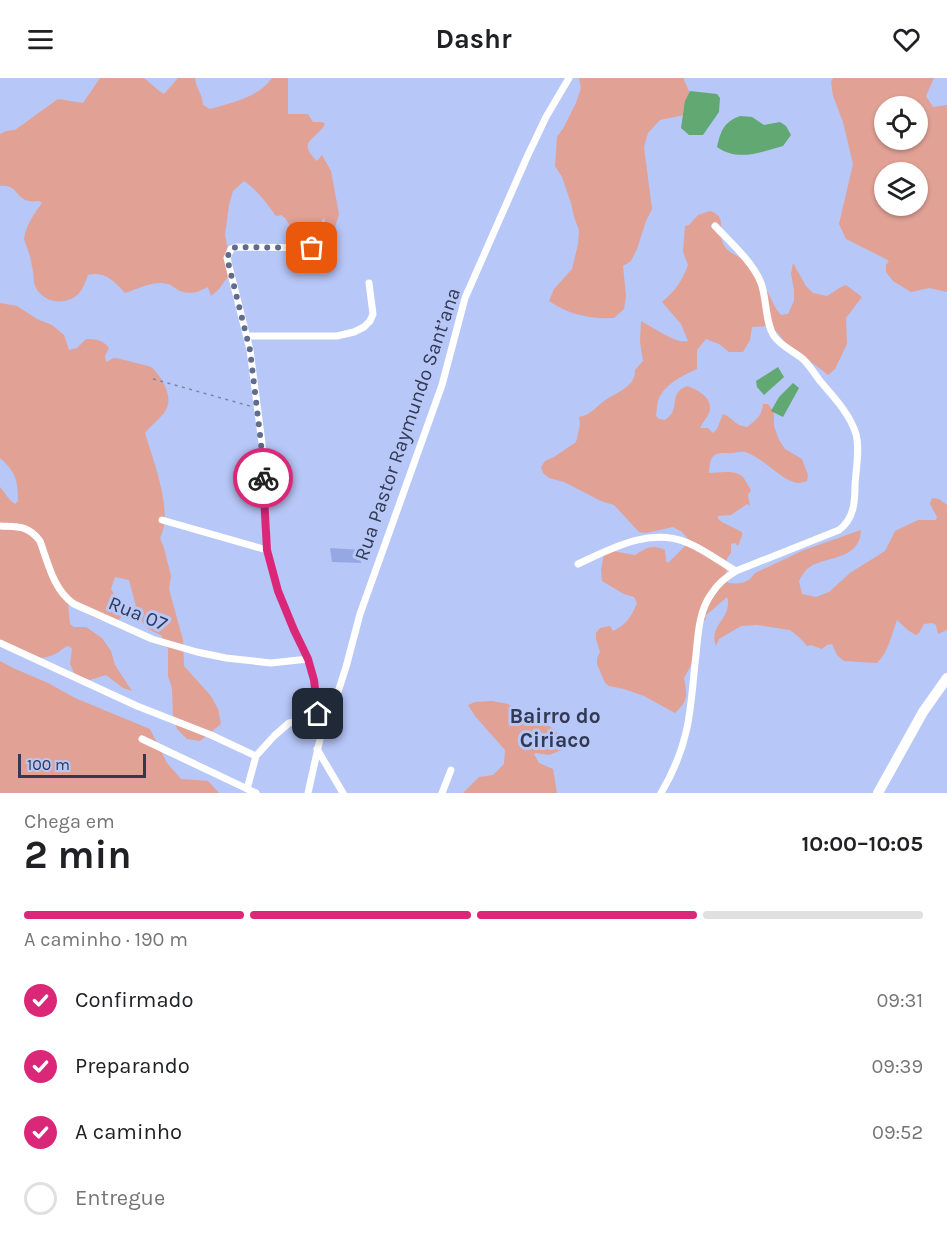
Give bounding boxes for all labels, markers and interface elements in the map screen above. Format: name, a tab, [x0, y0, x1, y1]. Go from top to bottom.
icon: menu	[24, 23, 57, 56]
text: Dashr	[436, 23, 512, 55]
icon: heart	[890, 23, 923, 56]
map controls	[874, 96, 928, 216]
button: locate	[874, 96, 928, 150]
button: layers	[874, 162, 928, 216]
pin	[286, 222, 337, 273]
icon: bag	[295, 231, 328, 264]
street label: Rua Pastor Raymundo Sant’ana	[350, 285, 465, 564]
courier	[233, 448, 293, 508]
icon: bike	[247, 462, 280, 495]
street label: Rua 07	[105, 591, 171, 636]
pin	[292, 688, 343, 739]
icon: home	[301, 697, 334, 730]
district label: Bairro do Ciriaco	[509, 704, 601, 752]
scale bar	[18, 751, 146, 778]
text: 100 m	[27, 755, 70, 774]
text: Chega em	[24, 810, 115, 833]
text: 10:00–10:05	[802, 831, 923, 857]
text: 2 min	[24, 832, 132, 878]
text: A caminho · 190 m	[24, 928, 188, 951]
icon: check	[24, 984, 57, 1017]
text: Confirmado	[75, 987, 194, 1013]
text: 09:31	[877, 989, 923, 1012]
icon: check	[24, 1050, 57, 1083]
text: Preparando	[75, 1053, 190, 1079]
text: 09:39	[872, 1055, 923, 1078]
icon: check	[24, 1116, 57, 1149]
text: A caminho	[75, 1119, 182, 1145]
text: 09:52	[872, 1121, 923, 1144]
text: Entregue	[75, 1185, 165, 1211]

